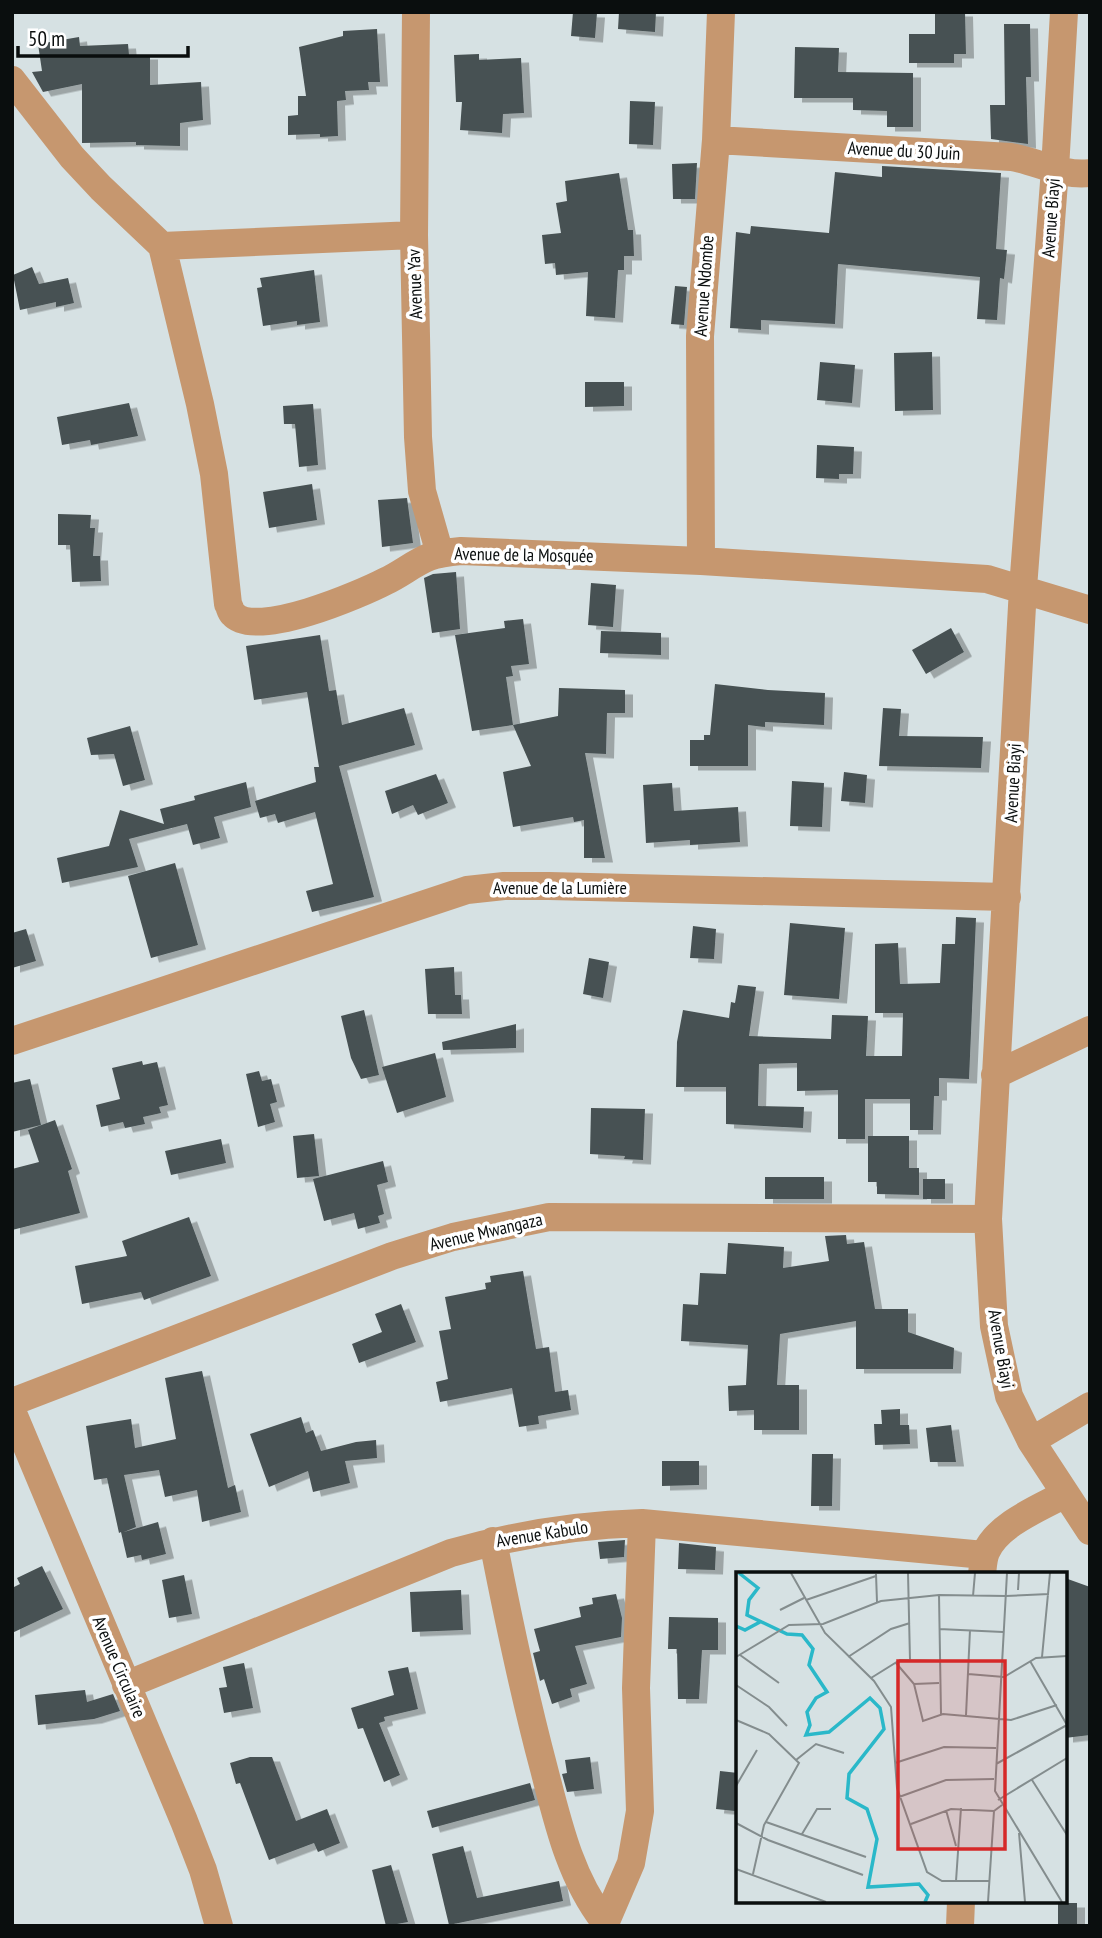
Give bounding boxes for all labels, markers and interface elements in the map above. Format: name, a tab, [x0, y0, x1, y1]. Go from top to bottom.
scale bar	[18, 14, 187, 58]
text: 50 m	[28, 25, 65, 52]
street label: Avenue du 30 Juin	[847, 136, 961, 165]
street label: Avenue Biayi	[1036, 177, 1065, 258]
street label: Avenue Ndombe	[688, 235, 719, 337]
street label: Avenue Yav	[402, 249, 427, 320]
street label: Avenue de la Mosquée	[454, 542, 594, 567]
street label: Avenue Biayi	[999, 743, 1026, 823]
street label: Avenue de la Lumière	[493, 876, 627, 899]
street label: Avenue Mwangaza	[427, 1207, 545, 1256]
street label: Avenue Biayi	[983, 1308, 1020, 1390]
street label: Avenue Kabulo	[494, 1515, 590, 1552]
inset map	[736, 1572, 1067, 1903]
street label: Avenue Circulaire	[88, 1612, 151, 1721]

